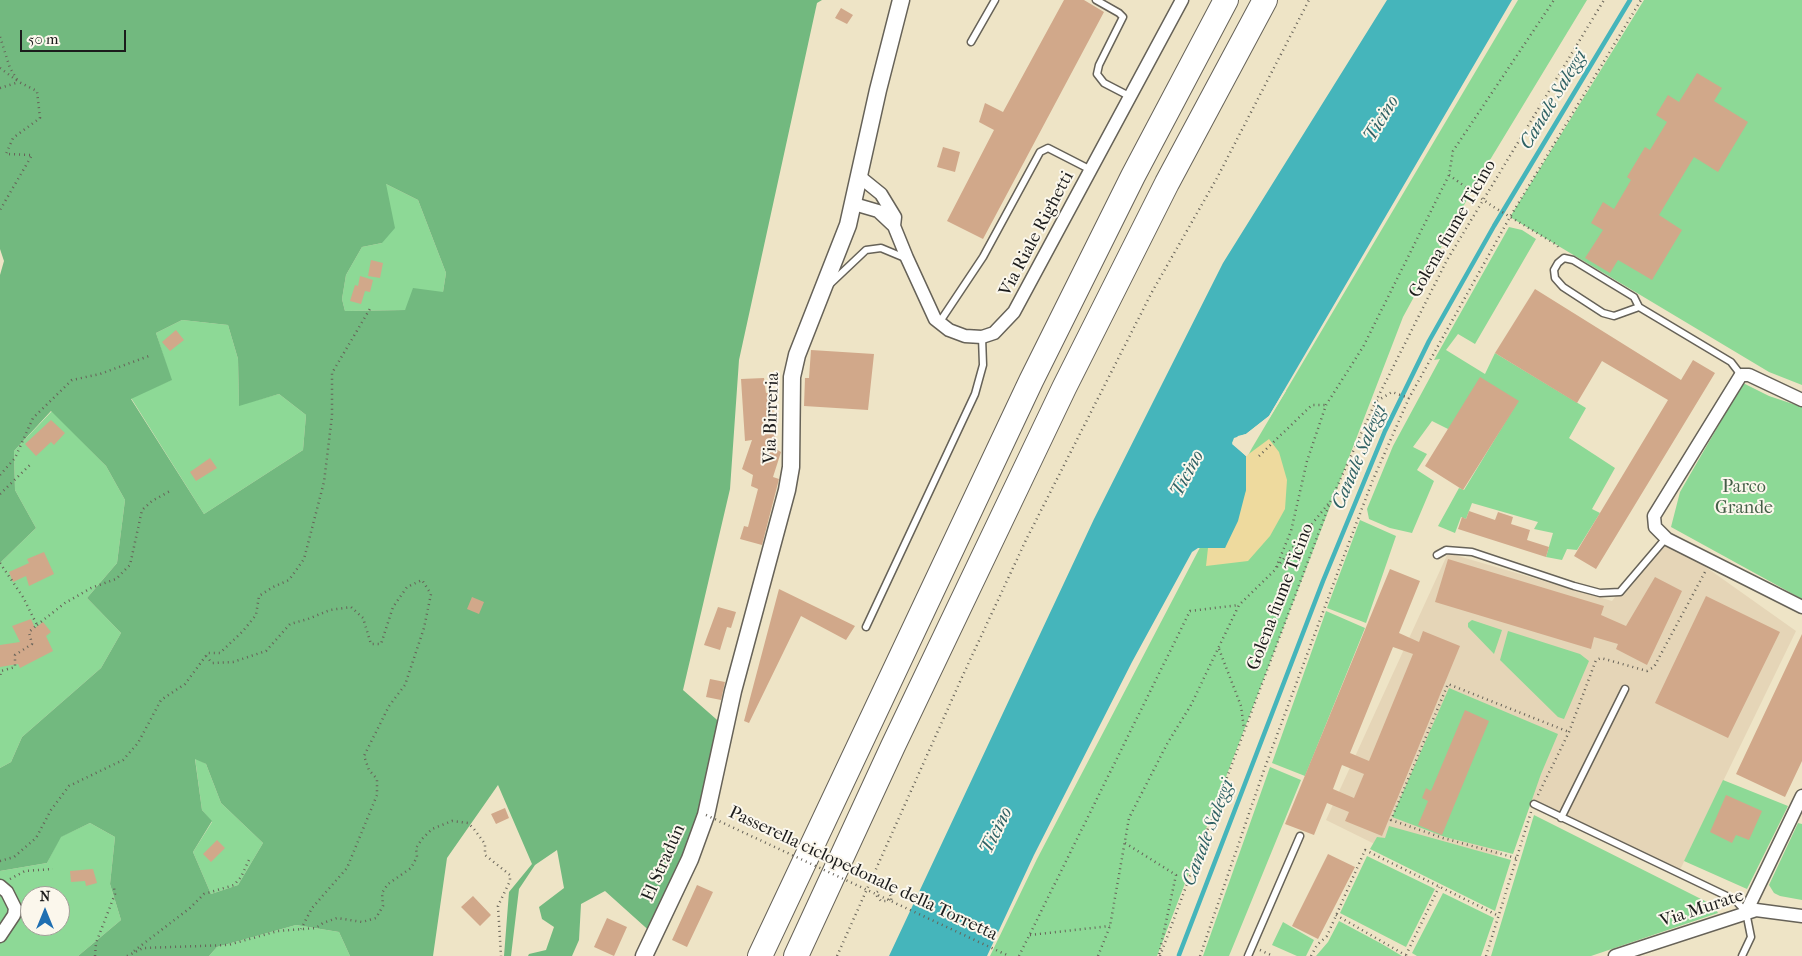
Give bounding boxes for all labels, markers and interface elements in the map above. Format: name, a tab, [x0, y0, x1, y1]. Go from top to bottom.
scale bar	[22, 20, 129, 52]
text: 50 m	[28, 30, 58, 48]
water label: Canale Saleggi	[1515, 46, 1593, 154]
water label: Ticino	[1359, 92, 1405, 146]
street label: Golena fiume Ticino	[1405, 156, 1501, 302]
street label: Via Riale Righetti	[995, 168, 1079, 300]
street label: Via Birreria	[760, 372, 784, 464]
water label: Canale Saleggi	[1328, 401, 1392, 513]
water label: Ticino	[1166, 447, 1210, 501]
park label: Parco Grande	[1715, 477, 1773, 520]
street label: Golena fiume Ticino	[1243, 520, 1319, 674]
water label: Canale Saleggi	[1178, 777, 1240, 889]
street label: Passerella ciclopedonale della Torretta	[725, 802, 1001, 946]
water label: Ticino	[976, 804, 1018, 858]
street label: El Stradún	[637, 821, 691, 905]
street label: Via Murate	[1657, 885, 1747, 933]
north arrow	[20, 886, 70, 936]
text: N	[40, 888, 50, 905]

